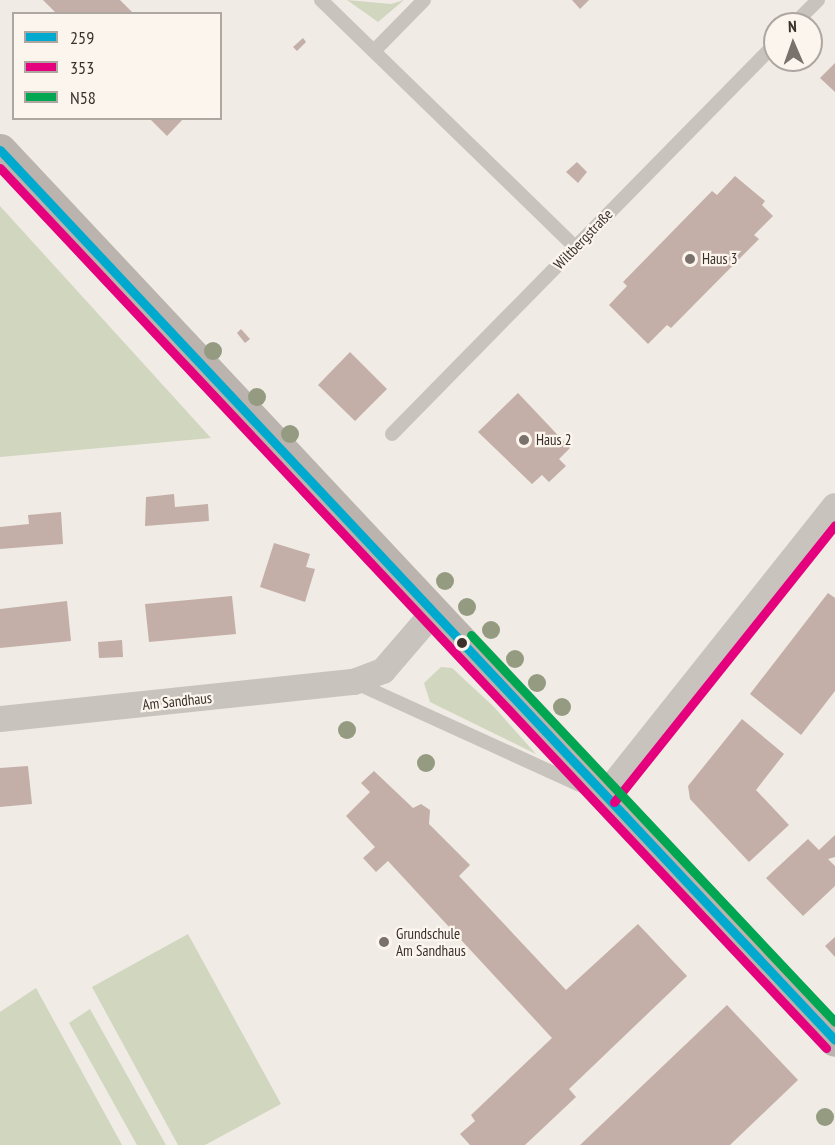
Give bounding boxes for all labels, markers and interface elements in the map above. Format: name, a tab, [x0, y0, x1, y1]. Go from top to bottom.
legend	[12, 12, 222, 120]
north arrow	[763, 12, 823, 72]
text: N	[788, 16, 797, 36]
text: 259	[70, 26, 94, 49]
text: 353	[70, 56, 94, 79]
text: N58	[70, 86, 96, 109]
street label: Wiltbergstraße	[550, 205, 616, 273]
place label: Haus 3	[702, 250, 738, 268]
marker: Haus 3	[683, 252, 697, 266]
place label: Haus 2	[536, 431, 572, 449]
marker: Haus 2	[517, 433, 531, 447]
unlabelled marker	[456, 637, 468, 649]
street label: Am Sandhaus	[141, 688, 213, 714]
place label: Grundschule Am Sandhaus	[396, 924, 466, 959]
marker: Grundschule Am Sandhaus	[377, 935, 391, 949]

